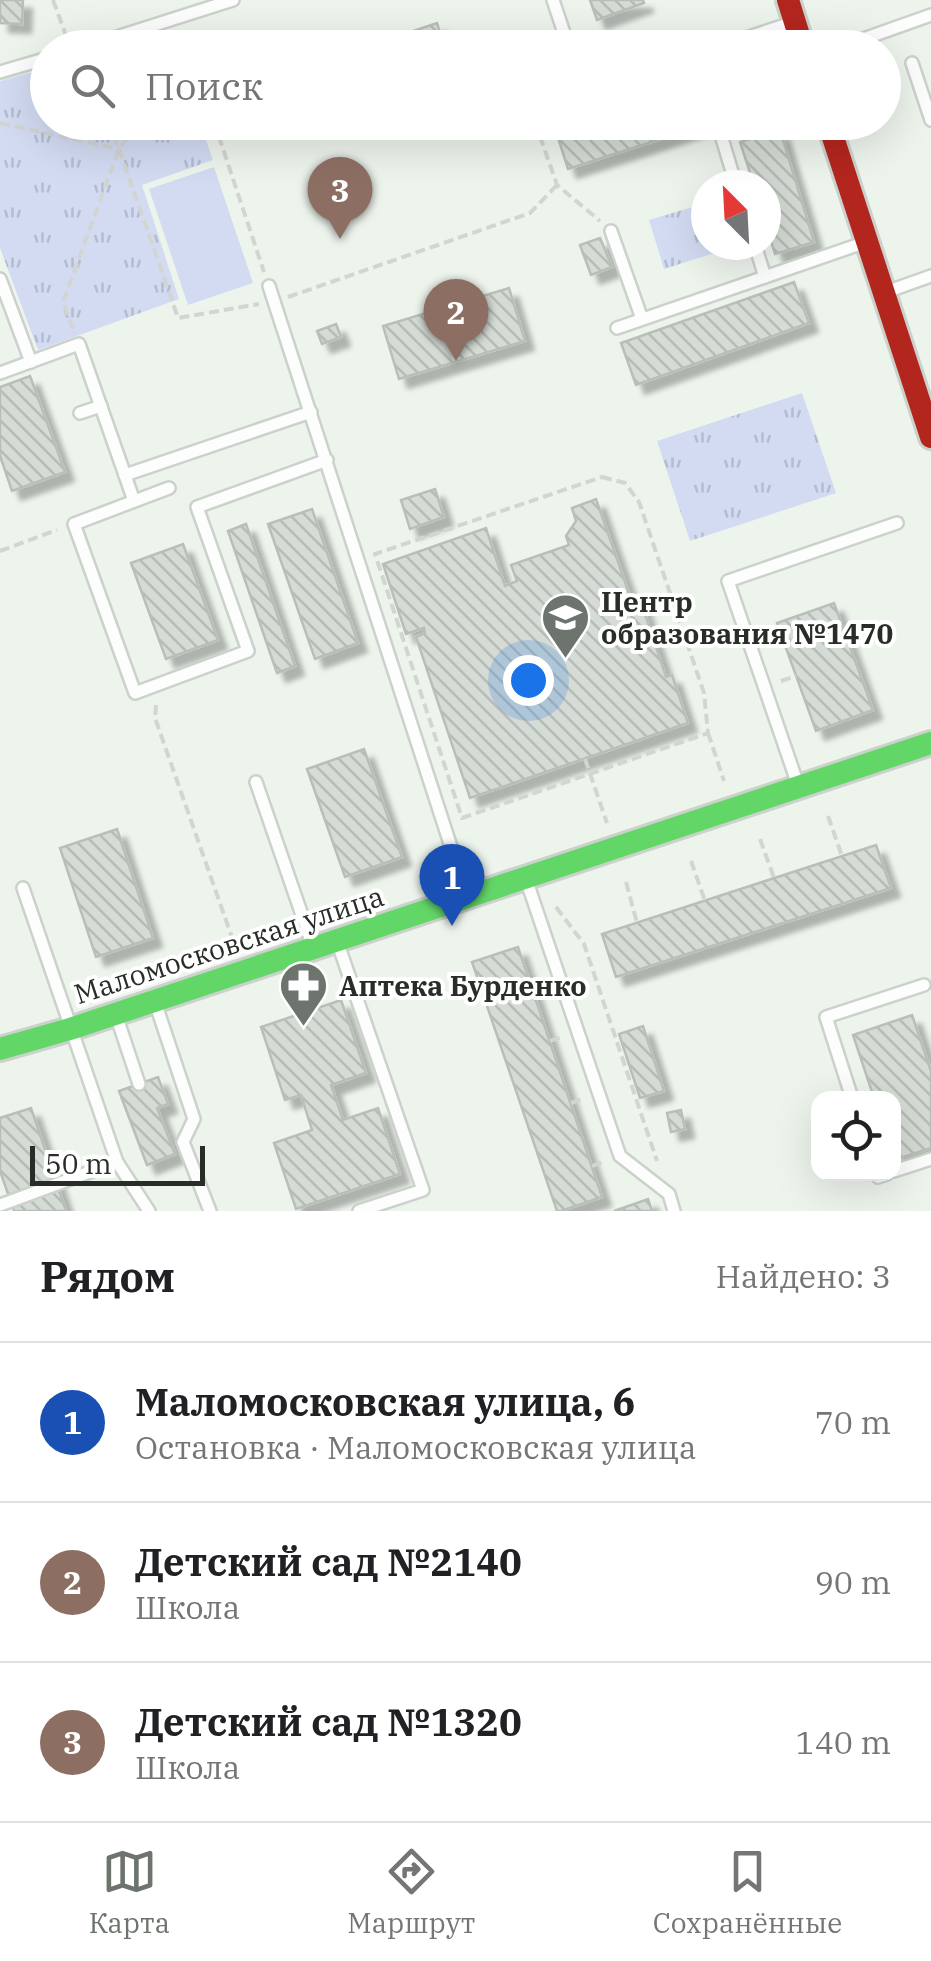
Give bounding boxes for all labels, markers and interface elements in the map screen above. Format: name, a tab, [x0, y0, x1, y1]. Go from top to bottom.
search box	[30, 30, 901, 140]
icon: search	[65, 58, 120, 113]
text: Поиск	[145, 61, 263, 110]
pin: 3	[308, 156, 372, 239]
north arrow	[691, 170, 781, 260]
pin: 2	[424, 278, 488, 361]
place label: Центр образования №1470	[601, 583, 893, 652]
school or university icon: Центр образования №1470	[540, 592, 592, 660]
your location	[503, 655, 554, 706]
pin: 1	[420, 844, 484, 926]
street label: Маломосковская улица	[69, 877, 388, 1012]
pharmacy icon: Аптека Бурденко	[278, 960, 330, 1028]
place label: Аптека Бурденко	[339, 967, 587, 1004]
map controls	[811, 1091, 901, 1181]
button: locate	[811, 1091, 901, 1181]
scale bar	[30, 1141, 205, 1186]
text: 50 m	[45, 1145, 112, 1182]
text: Рядом	[40, 1249, 175, 1304]
text: Найдено: 3	[716, 1255, 891, 1297]
text: Маломосковская улица, 6	[135, 1377, 635, 1426]
text: 1	[63, 1401, 82, 1443]
text: 70 m	[815, 1401, 891, 1443]
text: Остановка · Маломосковская улица	[135, 1426, 697, 1468]
text: Детский сад №2140	[135, 1537, 522, 1586]
text: 2	[63, 1561, 82, 1603]
text: 90 m	[815, 1561, 891, 1603]
text: Школа	[135, 1586, 240, 1628]
text: Детский сад №1320	[135, 1697, 522, 1746]
text: 3	[63, 1721, 82, 1763]
text: 140 m	[795, 1721, 891, 1763]
text: Школа	[135, 1746, 240, 1788]
tab: Карта	[89, 1844, 170, 1941]
tab: Маршрут	[347, 1844, 475, 1941]
tab: Сохранённые	[653, 1844, 842, 1941]

